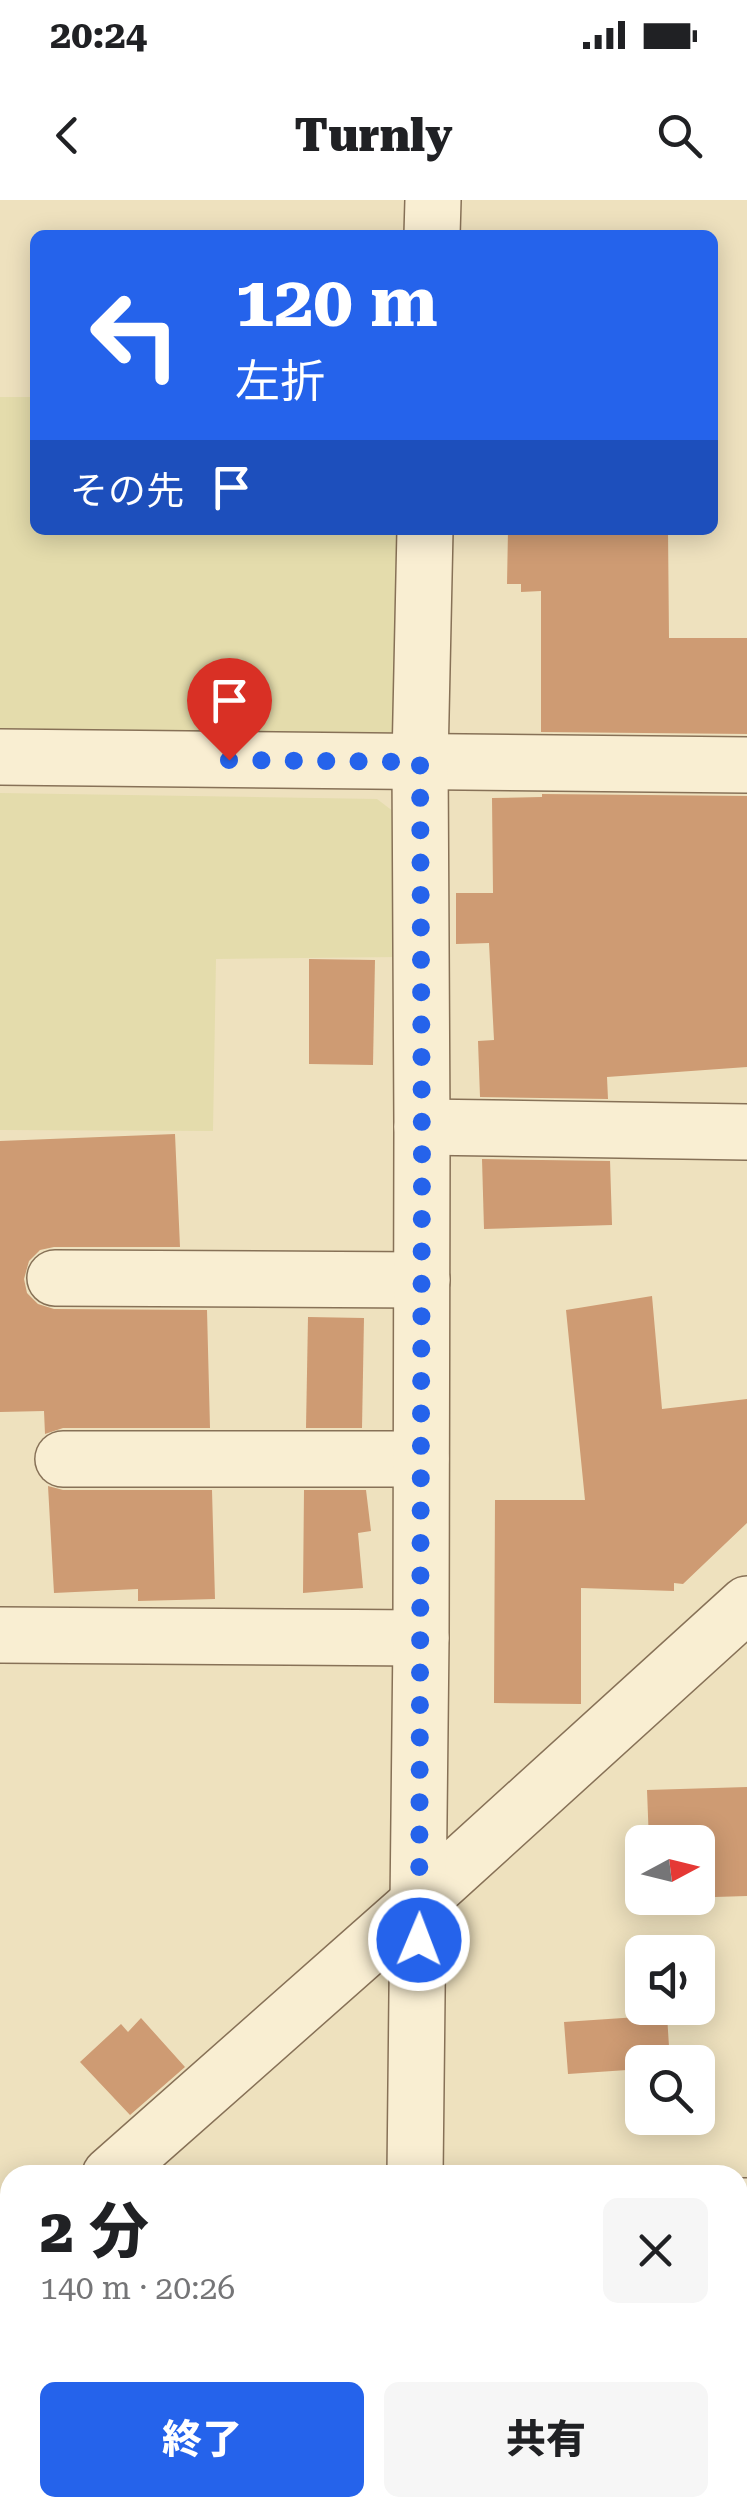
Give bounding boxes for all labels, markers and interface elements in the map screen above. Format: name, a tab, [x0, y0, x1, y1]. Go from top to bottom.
text: 20:24	[50, 13, 147, 57]
icon: back	[40, 108, 95, 163]
icon: search	[652, 108, 707, 163]
text: Turnly	[295, 109, 453, 162]
text: 120 m	[235, 261, 438, 343]
icon: left	[70, 270, 200, 400]
text: 左折	[235, 355, 325, 408]
icon: arrive	[204, 460, 259, 515]
text: その先	[70, 469, 184, 513]
pin	[187, 658, 272, 761]
icon: arrive	[202, 673, 257, 728]
north arrow	[625, 1825, 715, 1915]
map controls	[625, 1825, 715, 2135]
position arrow	[367, 1888, 471, 1992]
button: sound	[625, 1935, 715, 2025]
button: search	[625, 2045, 715, 2135]
text: 2 分	[40, 2196, 149, 2267]
button: close	[603, 2198, 708, 2303]
text: 140 m · 20:26	[40, 2269, 235, 2307]
button: 終了	[40, 2382, 364, 2497]
button: 共有	[384, 2382, 708, 2497]

